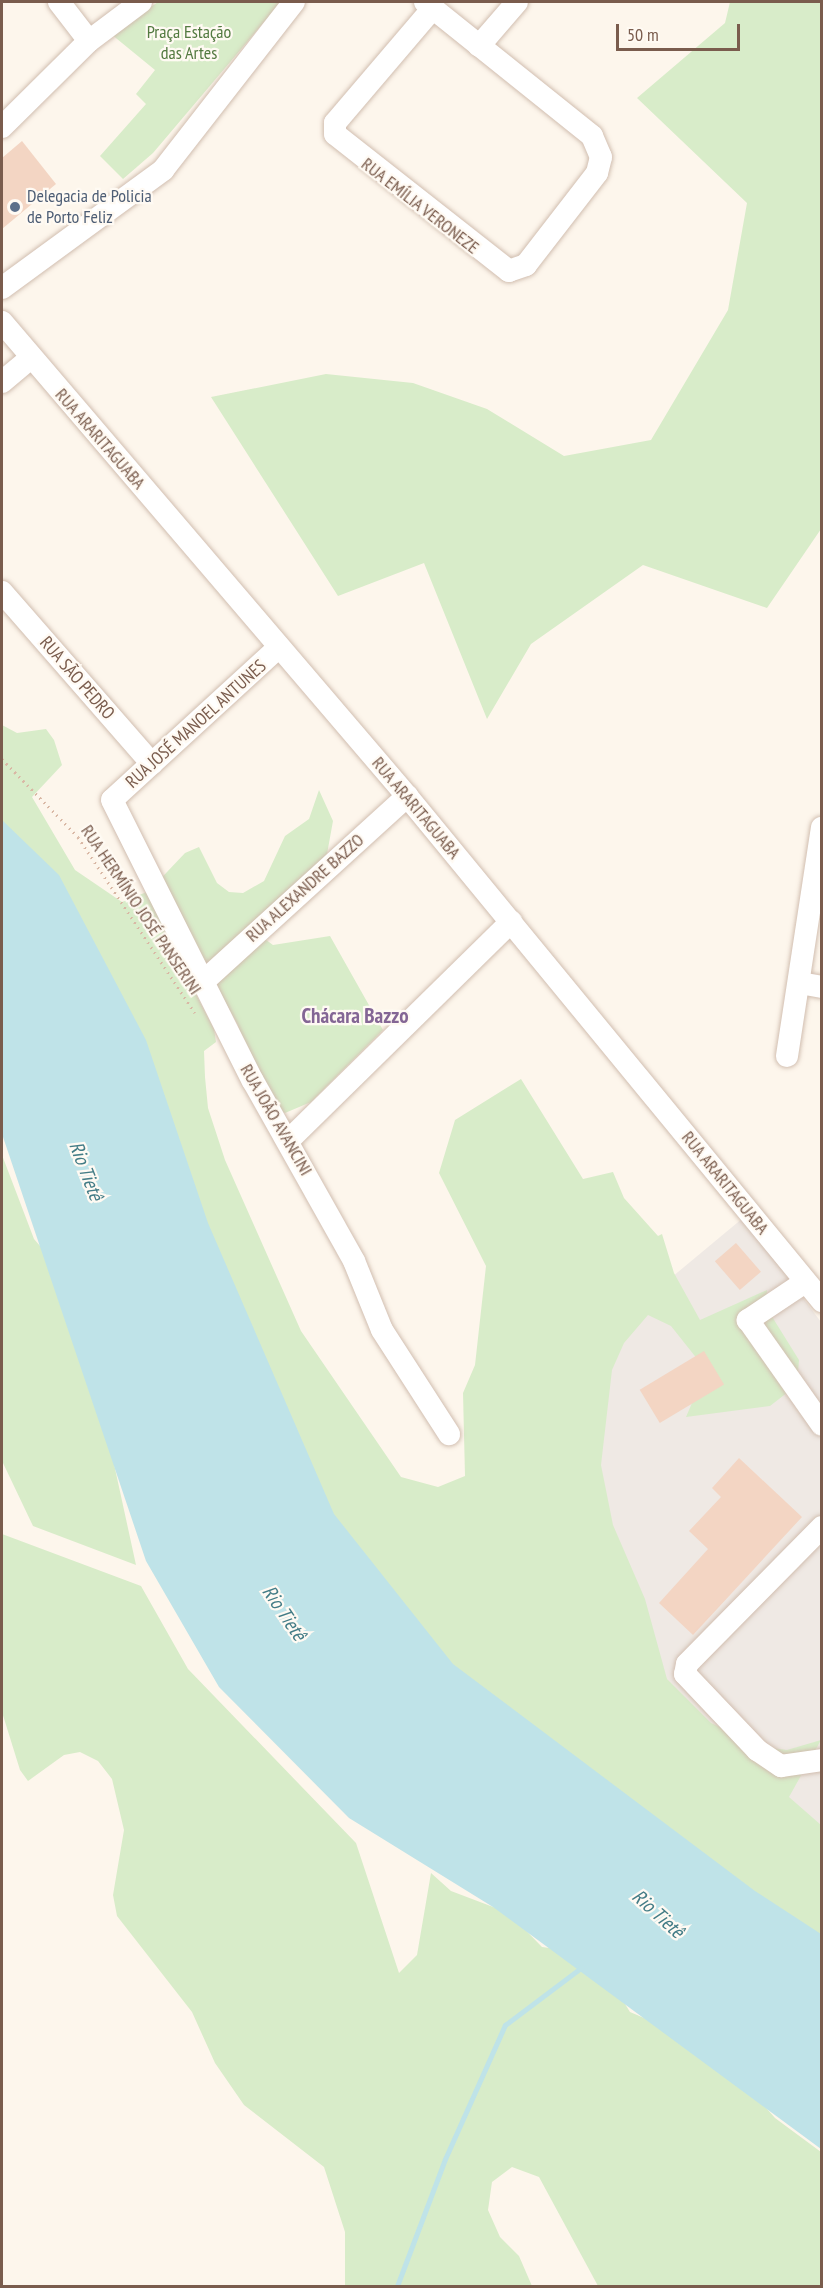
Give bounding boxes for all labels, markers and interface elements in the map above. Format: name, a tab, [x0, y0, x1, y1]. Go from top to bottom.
scale bar	[619, 12, 744, 50]
park label: Praça Estação das Artes	[147, 22, 231, 64]
text: 50 m	[627, 23, 659, 46]
street label: RUA EMÍLIA VERONEZE	[356, 153, 484, 259]
place label: Delegacia de Policia de Porto Feliz	[27, 186, 152, 228]
marker: Delegacia de Policia de Porto Feliz	[8, 200, 22, 214]
street label: RUA ARARITAGUABA	[50, 384, 150, 494]
street label: RUA SÃO PEDRO	[35, 632, 119, 724]
street label: RUA JOSÉ MANOEL ANTUNES	[121, 655, 271, 793]
street label: RUA ARARITAGUABA	[367, 752, 465, 864]
street label: RUA HERMÍNIO JOSÉ PANSERINI	[76, 821, 206, 999]
street label: RUA ALEXANDRE BAZZO	[241, 829, 369, 947]
district label: Chácara Bazzo	[301, 1003, 409, 1029]
street label: RUA JOÃO AVANCINI	[235, 1060, 317, 1180]
street label: RUA ARARITAGUABA	[677, 1127, 773, 1239]
water label: Rio Tietê	[64, 1138, 108, 1204]
water label: Rio Tietê	[257, 1581, 311, 1645]
water label: Rio Tietê	[627, 1884, 689, 1944]

